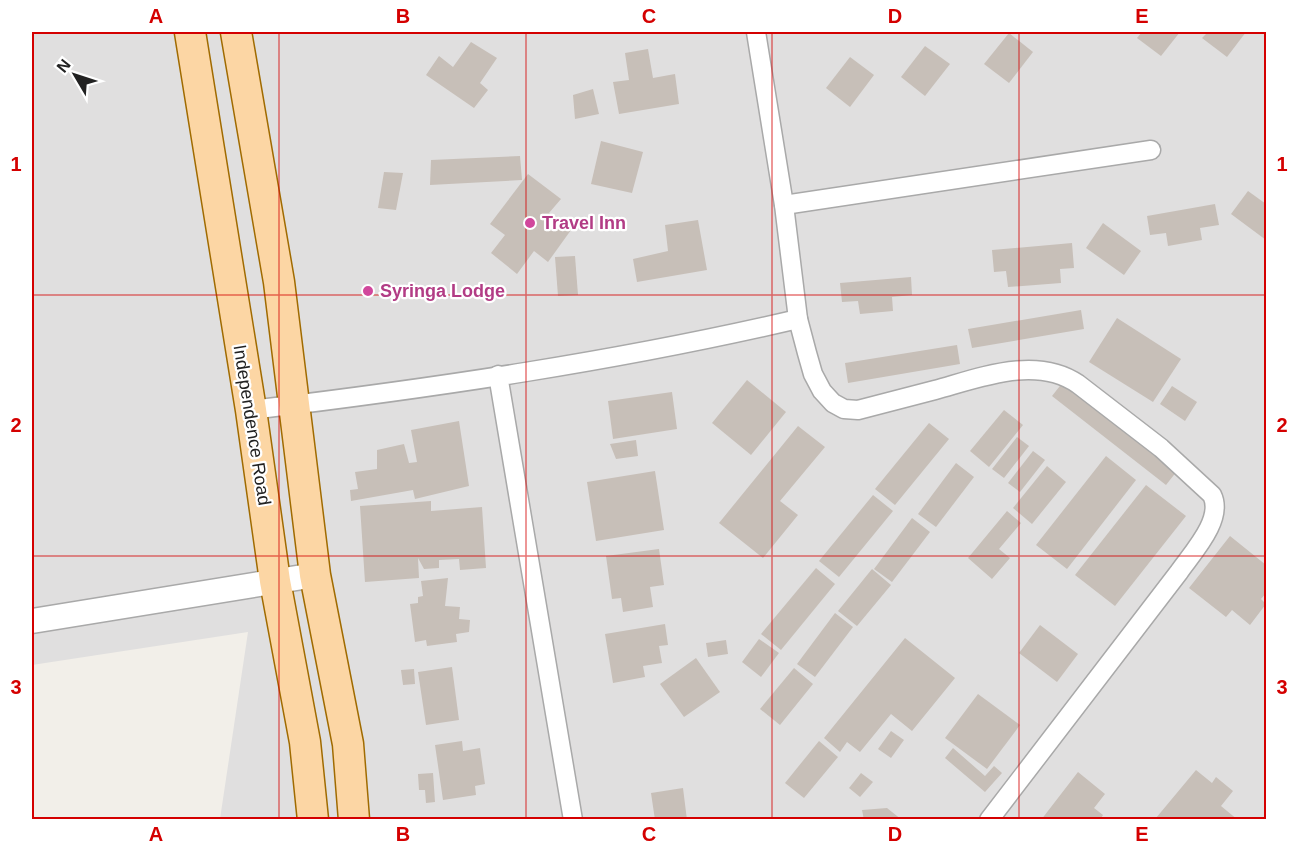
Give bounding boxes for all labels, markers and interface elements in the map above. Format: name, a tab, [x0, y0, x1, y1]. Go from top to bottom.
text: A	[149, 5, 163, 27]
text: B	[396, 5, 410, 27]
text: C	[642, 5, 656, 27]
text: D	[888, 5, 902, 27]
text: E	[1135, 5, 1149, 27]
north arrow	[45, 45, 105, 105]
text: N	[53, 56, 74, 76]
text: 1	[10, 153, 22, 175]
text: 1	[1276, 153, 1288, 175]
place label: Travel Inn	[542, 213, 626, 233]
marker: Travel Inn	[523, 216, 537, 230]
place label: Syringa Lodge	[380, 281, 505, 301]
marker: Syringa Lodge	[361, 284, 375, 298]
street label: Independence Road	[229, 343, 275, 507]
text: 2	[10, 414, 22, 436]
text: 2	[1276, 414, 1288, 436]
text: 3	[10, 676, 22, 698]
text: 3	[1276, 676, 1288, 698]
text: A	[149, 823, 163, 845]
text: B	[396, 823, 410, 845]
text: C	[642, 823, 656, 845]
text: D	[888, 823, 902, 845]
text: E	[1135, 823, 1149, 845]

